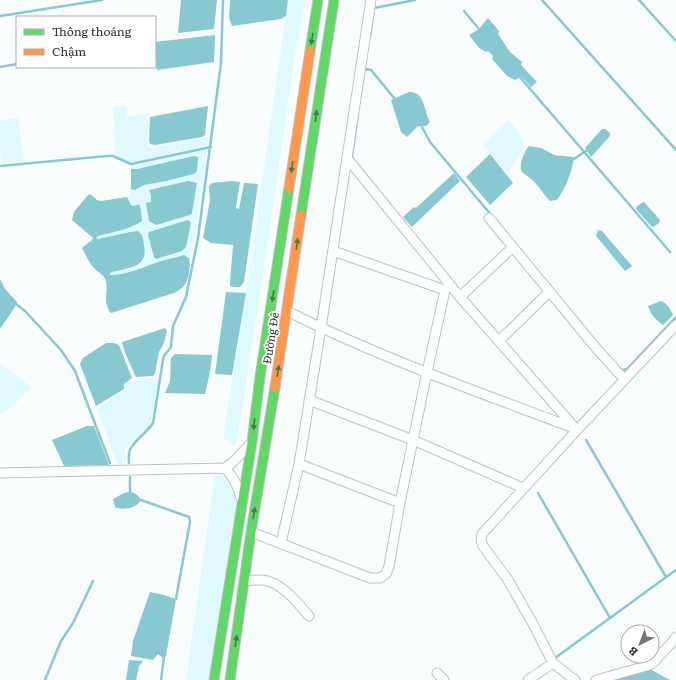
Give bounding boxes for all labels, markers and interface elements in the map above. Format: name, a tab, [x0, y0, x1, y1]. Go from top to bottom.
legend	[16, 16, 156, 68]
text: Thông thoáng	[52, 22, 132, 40]
one-way arrow	[309, 32, 315, 45]
text: Chậm	[52, 42, 87, 60]
one-way arrow	[313, 110, 319, 122]
one-way arrow	[289, 161, 295, 173]
one-way arrow	[294, 238, 300, 250]
one-way arrow	[269, 290, 275, 302]
street label: Đường Đê	[258, 311, 282, 365]
one-way arrow	[275, 365, 281, 377]
one-way arrow	[251, 418, 257, 430]
one-way arrow	[251, 507, 257, 519]
north arrow	[620, 624, 660, 664]
one-way arrow	[233, 635, 239, 648]
text: B	[624, 643, 641, 661]

